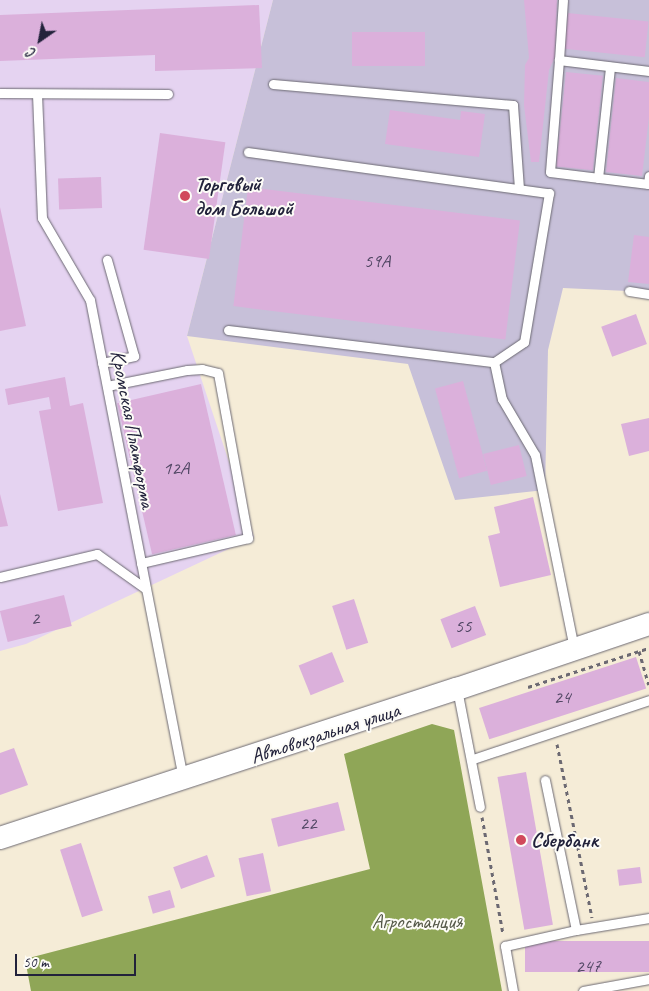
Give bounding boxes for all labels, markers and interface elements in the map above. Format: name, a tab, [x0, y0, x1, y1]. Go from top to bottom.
north arrow	[15, 15, 65, 65]
text: С	[24, 44, 39, 62]
place label: Торговый дом Большой	[195, 171, 291, 221]
marker: Торговый дом Большой	[179, 190, 191, 202]
house number: 59А	[364, 251, 390, 273]
street label: Кромская Платформа	[105, 346, 161, 512]
house number: 12А	[163, 458, 189, 480]
house number: 2	[31, 608, 39, 630]
house number: 55	[454, 616, 472, 638]
house number: 24	[553, 687, 571, 709]
street label: Автовокзальная улица	[246, 697, 404, 769]
house number: 22	[299, 813, 317, 835]
place label: Сбербанк	[531, 827, 598, 853]
marker: Сбербанк	[515, 834, 527, 846]
park label: Агростанция	[372, 908, 462, 934]
scale bar	[18, 944, 139, 976]
text: 50 m	[23, 953, 49, 972]
house number: 247	[575, 956, 601, 978]

